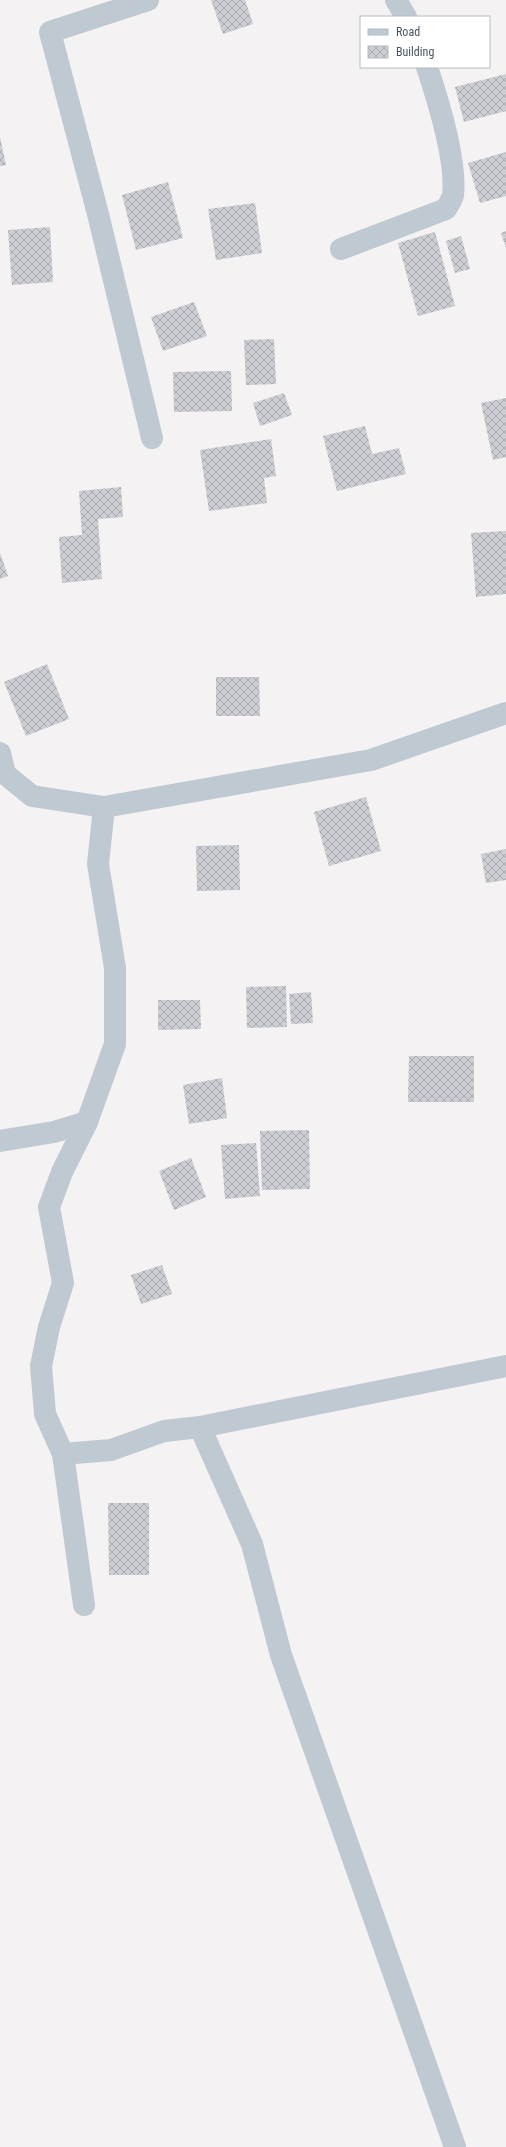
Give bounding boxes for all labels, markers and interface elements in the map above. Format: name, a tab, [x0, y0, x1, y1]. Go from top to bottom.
legend	[360, 16, 490, 68]
text: Road	[396, 25, 420, 39]
text: Building	[396, 45, 434, 59]

